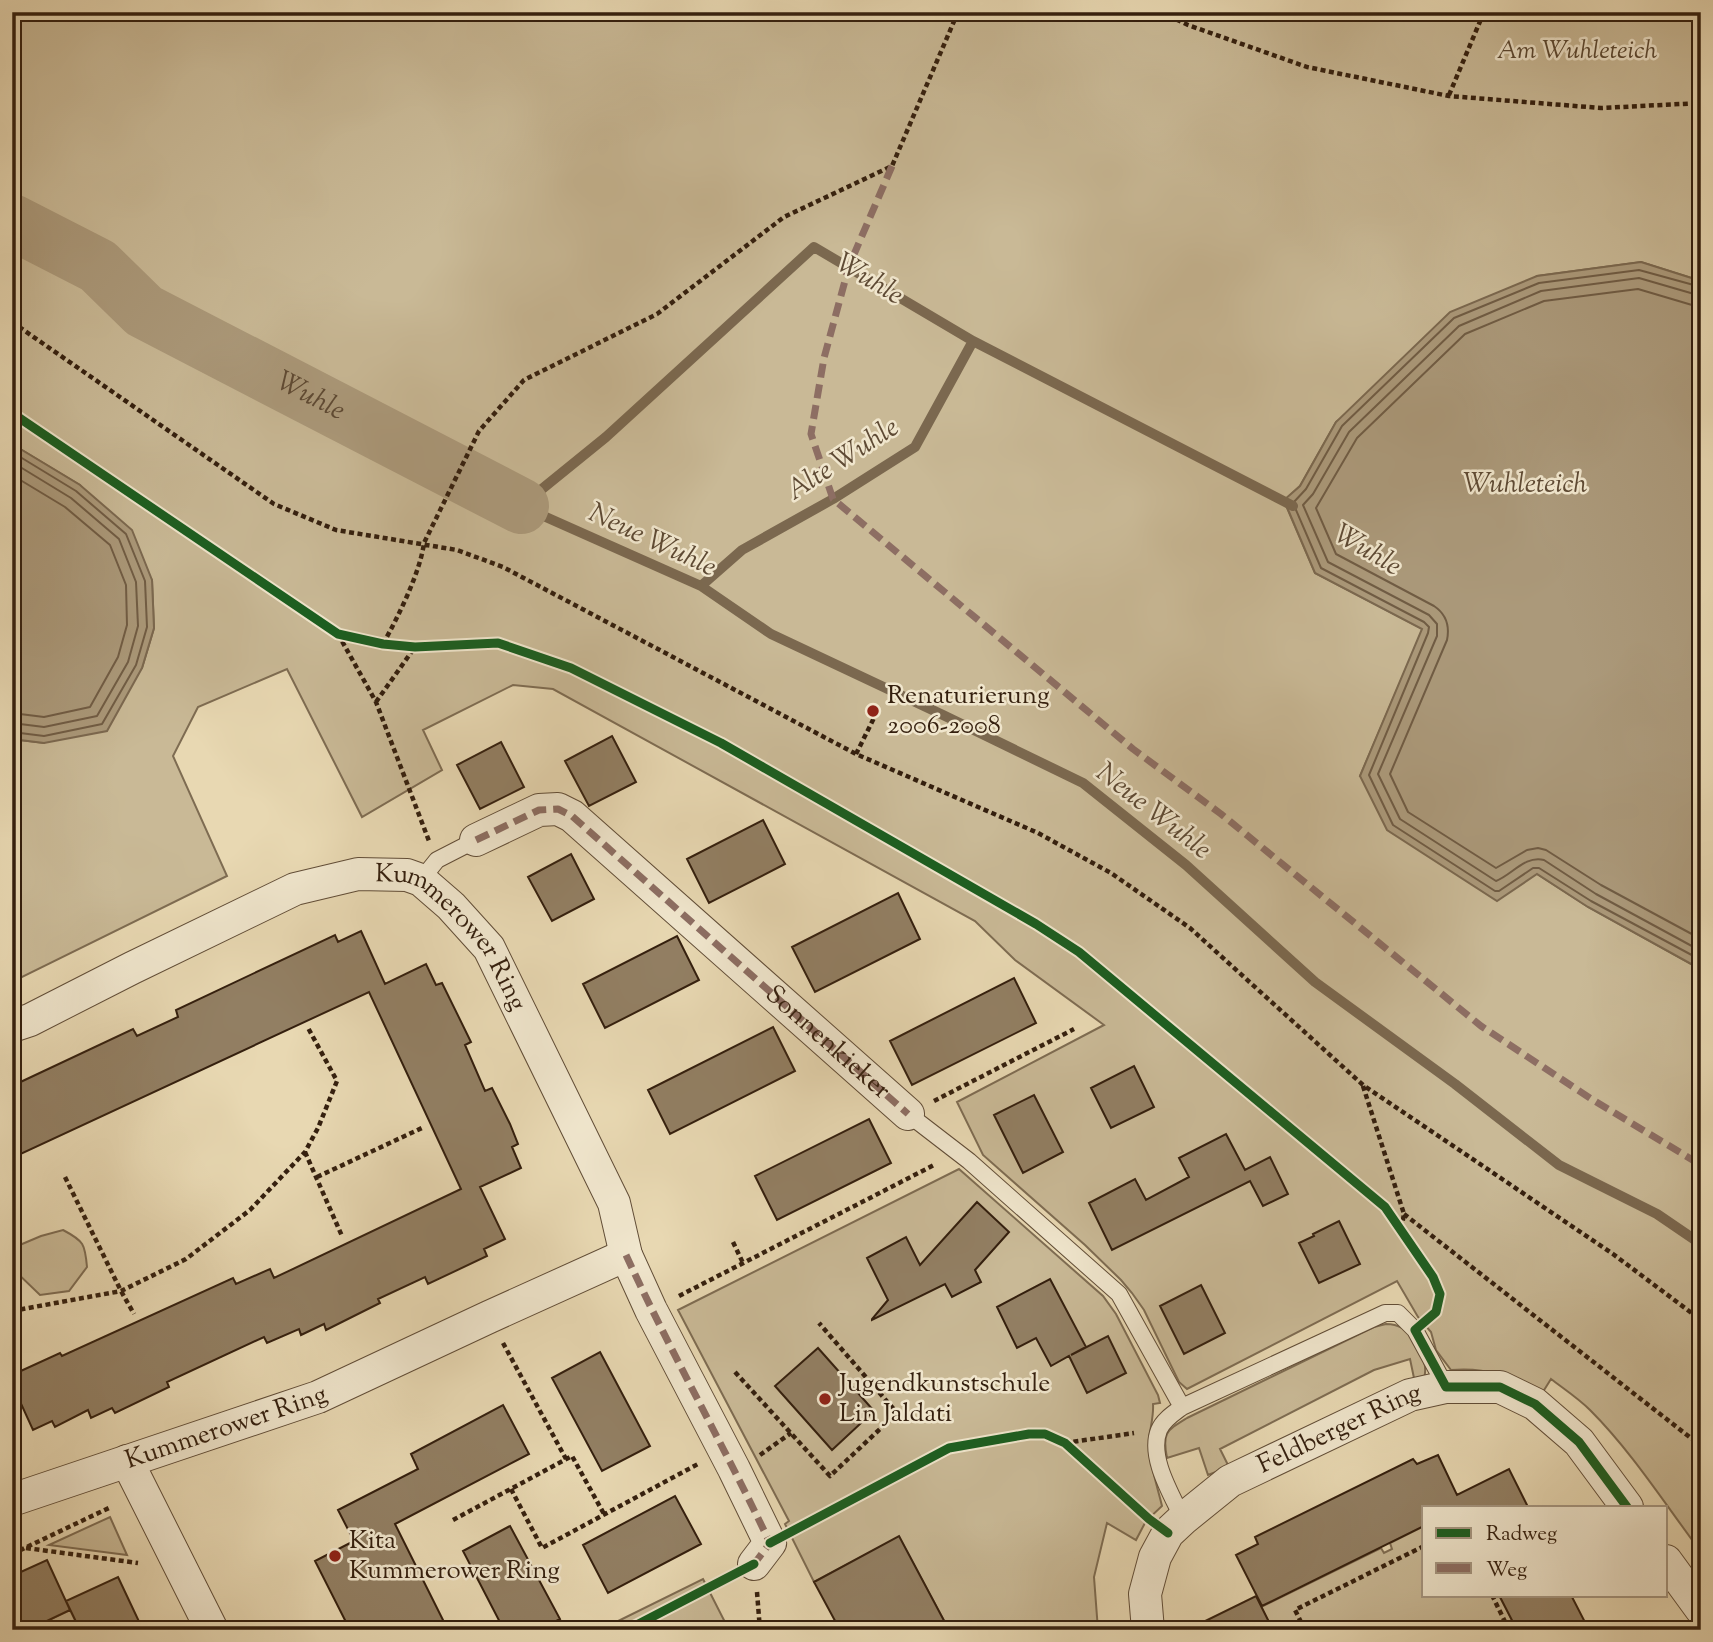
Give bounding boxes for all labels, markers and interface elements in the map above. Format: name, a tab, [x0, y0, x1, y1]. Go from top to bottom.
park label: Am Wuhleteich	[1497, 33, 1658, 70]
water label: Wuhle	[827, 244, 911, 316]
water label: Wuhle	[269, 362, 352, 431]
water label: Alte Wuhle	[779, 409, 907, 511]
water label: Wuhleteich	[1463, 465, 1588, 505]
water label: Neue Wuhle	[581, 494, 723, 588]
water label: Wuhle	[1325, 515, 1409, 587]
place label: Renaturierung 2006-2008	[887, 678, 1050, 745]
marker: Renaturierung 2006-2008	[865, 703, 881, 719]
water label: Neue Wuhle	[1087, 754, 1219, 870]
street label: Kummerower Ring	[375, 856, 536, 1017]
street label: Sonnenkieker	[757, 977, 899, 1109]
place label: Jugendkunstschule Lin Jaldati	[837, 1366, 1050, 1433]
street label: Feldberger Ring	[1251, 1375, 1425, 1484]
street label: Kummerower Ring	[120, 1377, 334, 1479]
marker: Jugendkunstschule Lin Jaldati	[817, 1391, 833, 1407]
legend	[1422, 1506, 1668, 1596]
text: Radweg	[1486, 1520, 1557, 1550]
place label: Kita Kummerower Ring	[349, 1523, 560, 1590]
marker: Kita Kummerower Ring	[327, 1548, 343, 1564]
text: Weg	[1486, 1556, 1527, 1586]

